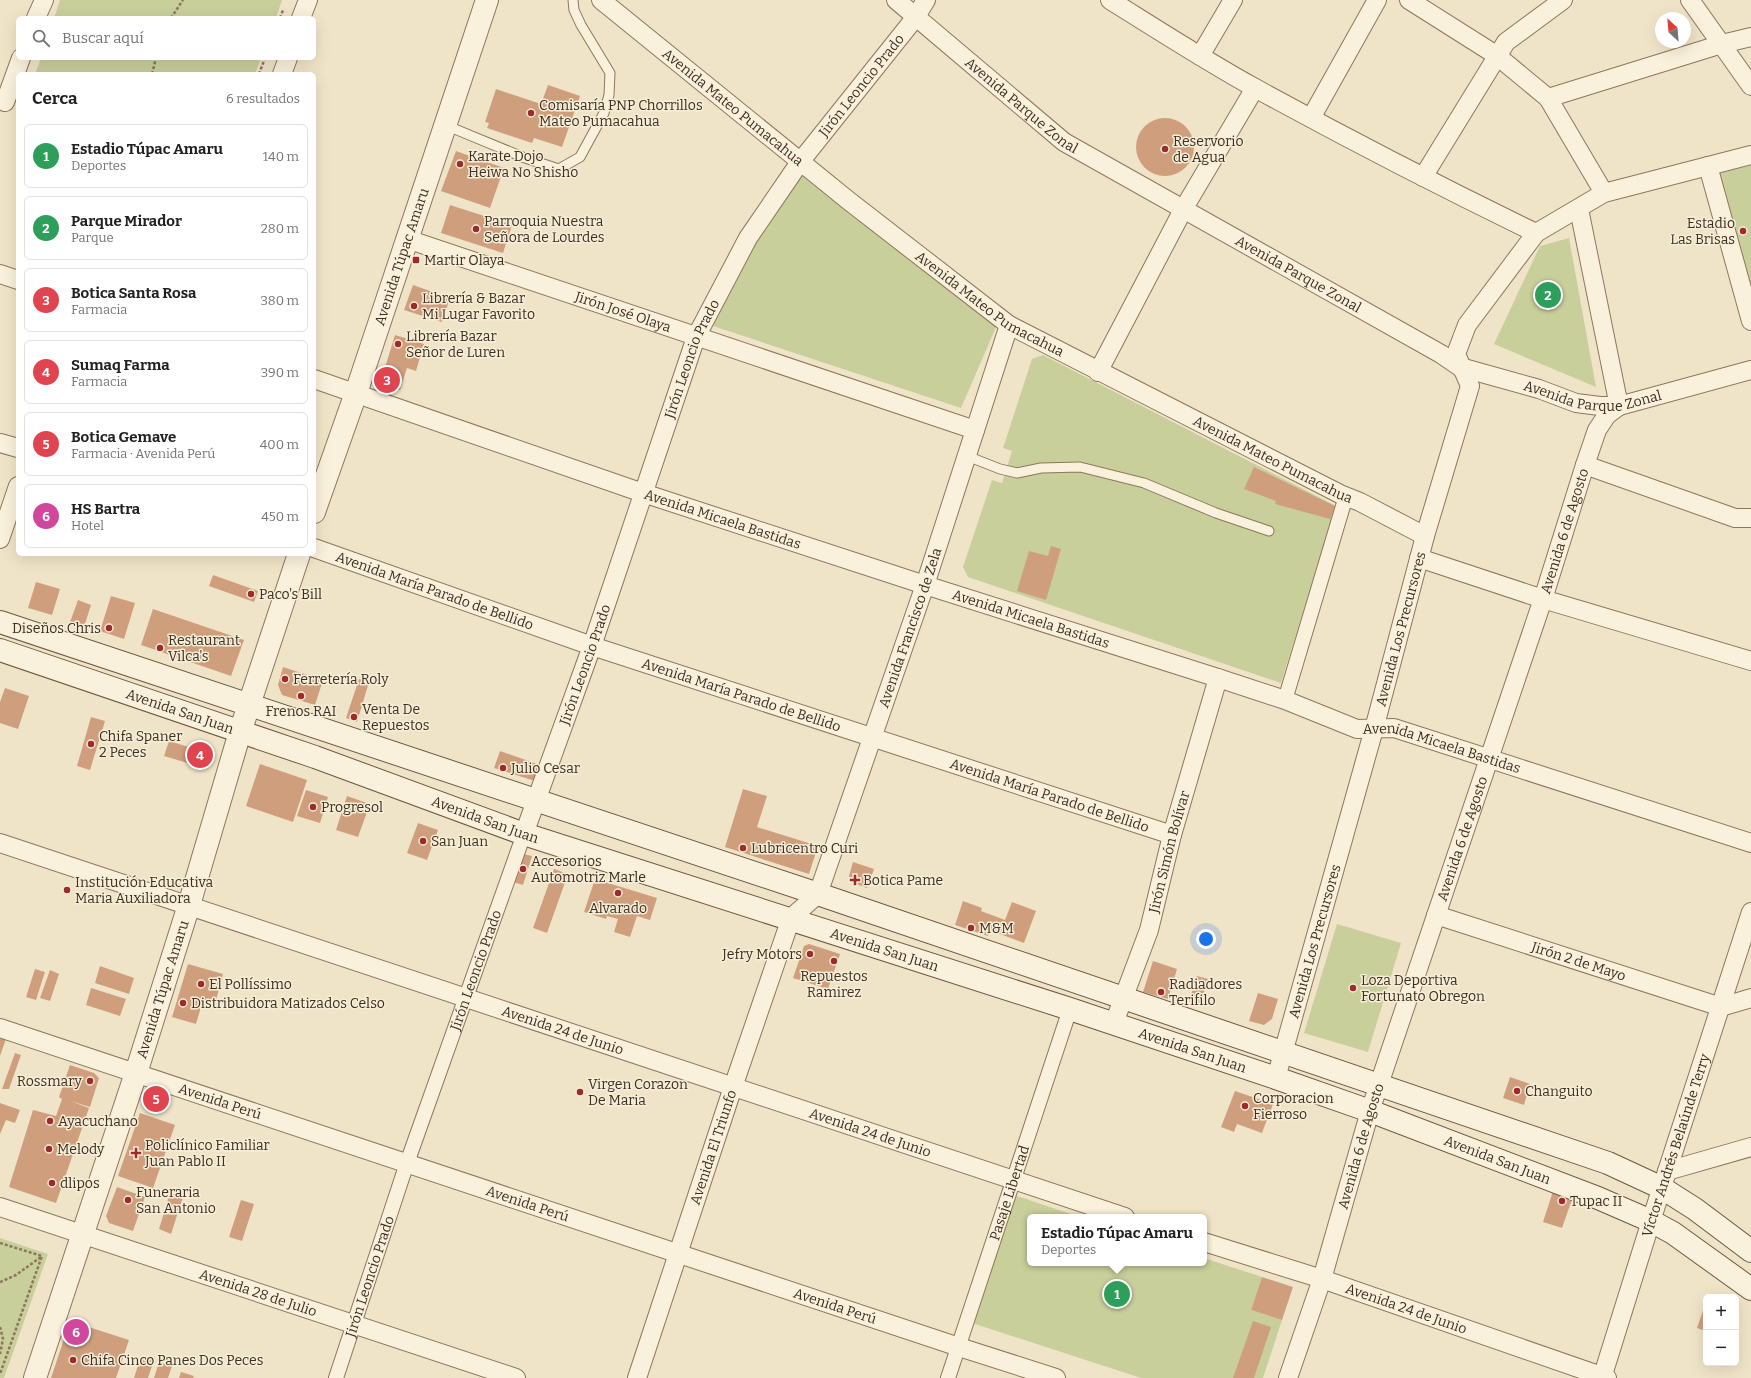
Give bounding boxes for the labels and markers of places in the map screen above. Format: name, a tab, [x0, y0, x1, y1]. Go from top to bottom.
place label: Comisaría PNP Chorrillos Mateo Pumacahua	[539, 97, 703, 130]
marker: Comisaría PNP Chorrillos Mateo Pumacahua	[526, 108, 536, 118]
place label: Reservorio de Agua	[1173, 133, 1244, 166]
marker: Reservorio de Agua	[1160, 144, 1170, 154]
place label: Karate Dojo Heiwa No Shisho	[468, 148, 578, 181]
marker: Karate Dojo Heiwa No Shisho	[455, 159, 465, 169]
place label: Parroquia Nuestra Señora de Lourdes	[484, 213, 605, 246]
place label: Estadio Las Brisas	[1670, 215, 1735, 248]
marker: Parroquia Nuestra Señora de Lourdes	[471, 224, 481, 234]
marker: Estadio Las Brisas	[1738, 226, 1748, 236]
place label: Martir Olaya	[424, 252, 505, 269]
marker: Martir Olaya	[411, 255, 421, 265]
pin: 2	[1535, 280, 1561, 310]
place label: Librería & Bazar Mi Lugar Favorito	[422, 290, 535, 323]
marker: Librería & Bazar Mi Lugar Favorito	[409, 301, 419, 311]
place label: Librería Bazar Señor de Luren	[406, 328, 505, 361]
marker: Librería Bazar Señor de Luren	[393, 339, 403, 349]
pin: 3	[374, 365, 400, 395]
place label: Paco's Bill	[259, 586, 322, 603]
marker: Paco's Bill	[246, 589, 256, 599]
place label: Diseños Chris	[12, 620, 101, 637]
marker: Diseños Chris	[104, 623, 114, 633]
place label: Restaurant Vilca's	[168, 632, 240, 665]
marker: Restaurant Vilca's	[155, 643, 165, 653]
place label: Ferretería Roly	[293, 671, 389, 688]
marker: Ferretería Roly	[280, 674, 290, 684]
marker: Frenos RAI	[296, 691, 306, 701]
place label: Venta De Repuestos	[362, 701, 430, 734]
place label: Frenos RAI	[265, 703, 337, 720]
marker: Venta De Repuestos	[349, 712, 359, 722]
place label: Chifa Spaner 2 Peces	[99, 728, 182, 761]
marker: Chifa Spaner 2 Peces	[86, 739, 96, 749]
pin: 4	[187, 740, 213, 770]
place label: Julio Cesar	[510, 760, 580, 777]
marker: Julio Cesar	[498, 763, 508, 773]
place label: Progresol	[321, 799, 383, 816]
marker: Progresol	[308, 802, 318, 812]
place label: San Juan	[431, 833, 488, 849]
marker: San Juan	[418, 836, 428, 846]
place label: Lubricentro Curi	[751, 840, 858, 857]
marker: Lubricentro Curi	[738, 843, 748, 853]
place label: Accesorios Automotriz Marle	[531, 853, 646, 886]
marker: Accesorios Automotriz Marle	[518, 864, 528, 874]
place label: Botica Pame	[863, 872, 943, 889]
place label: Institución Educativa Maria Auxiliadora	[75, 874, 213, 907]
marker: Botica Pame	[850, 875, 860, 885]
marker: Institución Educativa Maria Auxiliadora	[62, 885, 72, 895]
marker: Alvarado	[613, 888, 623, 898]
place label: Alvarado	[589, 900, 647, 917]
place label: M&M	[979, 920, 1014, 937]
marker: M&M	[966, 923, 976, 933]
place label: Jefry Motors	[721, 946, 802, 963]
marker: Jefry Motors	[805, 949, 815, 959]
marker: Repuestos Ramirez	[829, 956, 839, 966]
place label: Repuestos Ramirez	[800, 968, 868, 1001]
place label: Loza Deportiva Fortunato Obregon	[1361, 972, 1485, 1005]
place label: El Pollíssimo	[209, 976, 292, 993]
place label: Radiadores Terifilo	[1169, 976, 1242, 1009]
marker: El Pollíssimo	[196, 979, 206, 989]
marker: Loza Deportiva Fortunato Obregon	[1348, 983, 1358, 993]
marker: Radiadores Terifilo	[1156, 987, 1166, 997]
place label: Distribuidora Matizados Celso	[191, 995, 385, 1012]
marker: Distribuidora Matizados Celso	[178, 998, 188, 1008]
place label: Rossmary	[17, 1073, 83, 1090]
marker: Rossmary	[85, 1076, 95, 1086]
place label: Virgen Corazon De Maria	[588, 1076, 688, 1109]
place label: Changuito	[1525, 1083, 1592, 1100]
pin: 5	[143, 1084, 169, 1114]
marker: Changuito	[1512, 1086, 1522, 1096]
marker: Virgen Corazon De Maria	[575, 1087, 585, 1097]
place label: Corporacion Fierroso	[1253, 1090, 1334, 1123]
marker: Corporacion Fierroso	[1240, 1101, 1250, 1111]
place label: Ayacuchano	[58, 1113, 138, 1130]
marker: Ayacuchano	[45, 1116, 55, 1126]
place label: Policlínico Familiar Juan Pablo II	[144, 1137, 270, 1170]
place label: Melody	[57, 1141, 105, 1158]
marker: Melody	[44, 1144, 54, 1154]
marker: Policlínico Familiar Juan Pablo II	[130, 1147, 142, 1159]
place label: dlipos	[60, 1175, 100, 1192]
marker: dlipos	[47, 1178, 57, 1188]
place label: Funeraria San Antonio	[136, 1184, 216, 1217]
place label: Tupac II	[1570, 1193, 1623, 1210]
marker: Funeraria San Antonio	[123, 1195, 133, 1205]
marker: Tupac II	[1557, 1196, 1567, 1206]
pin: 1	[1104, 1279, 1130, 1309]
pin: 6	[63, 1317, 89, 1347]
place label: Chifa Cinco Panes Dos Peces	[81, 1352, 263, 1369]
marker: Chifa Cinco Panes Dos Peces	[68, 1355, 78, 1365]

